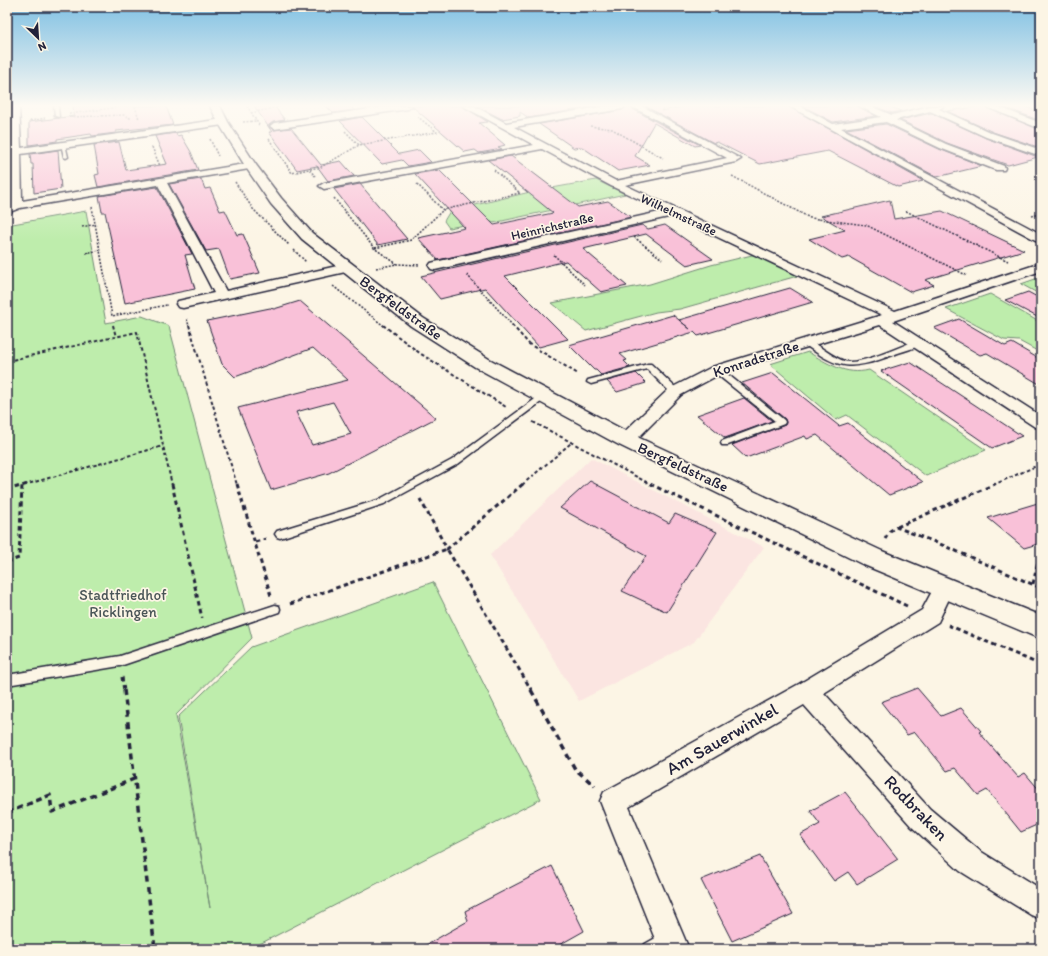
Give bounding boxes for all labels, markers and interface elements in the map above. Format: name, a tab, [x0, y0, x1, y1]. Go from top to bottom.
north arrow	[18, 18, 58, 58]
text: N	[36, 39, 48, 54]
street label: Wilhelmstraße	[638, 190, 719, 239]
street label: Heinrichstraße	[510, 210, 595, 243]
street label: Bergfeldstraße	[356, 272, 446, 344]
street label: Konradstraße	[711, 337, 801, 381]
street label: Bergfeldstraße	[635, 438, 731, 496]
park label: Stadtfriedhof Ricklingen	[79, 586, 167, 621]
street label: Am Sauerwinkel	[662, 698, 782, 780]
street label: Rodbraken	[879, 771, 953, 846]

